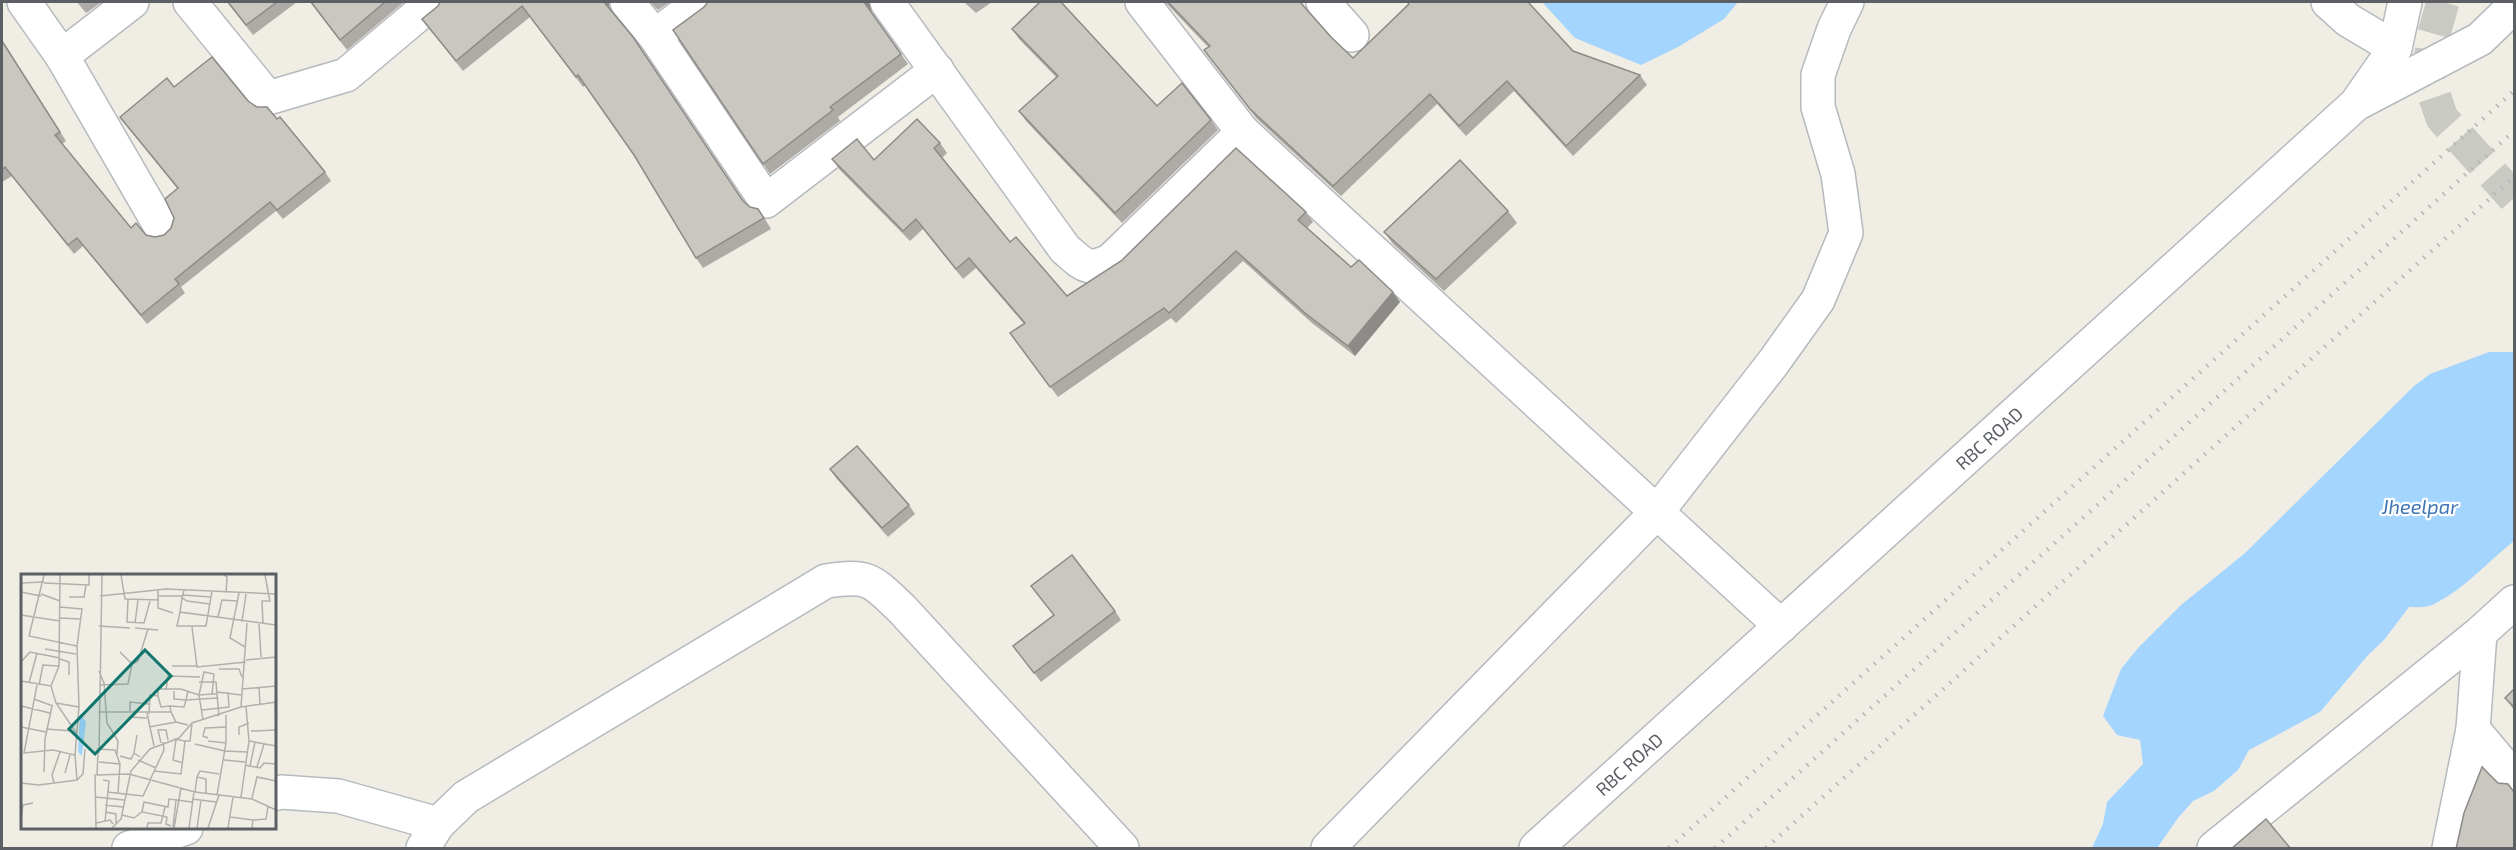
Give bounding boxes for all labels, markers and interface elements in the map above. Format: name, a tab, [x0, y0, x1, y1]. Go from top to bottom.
street label: RBC ROAD	[1951, 402, 2027, 474]
water label: Jheelpar	[2381, 494, 2459, 518]
inset map	[21, 574, 276, 829]
street label: RBC ROAD	[1591, 728, 1667, 800]

